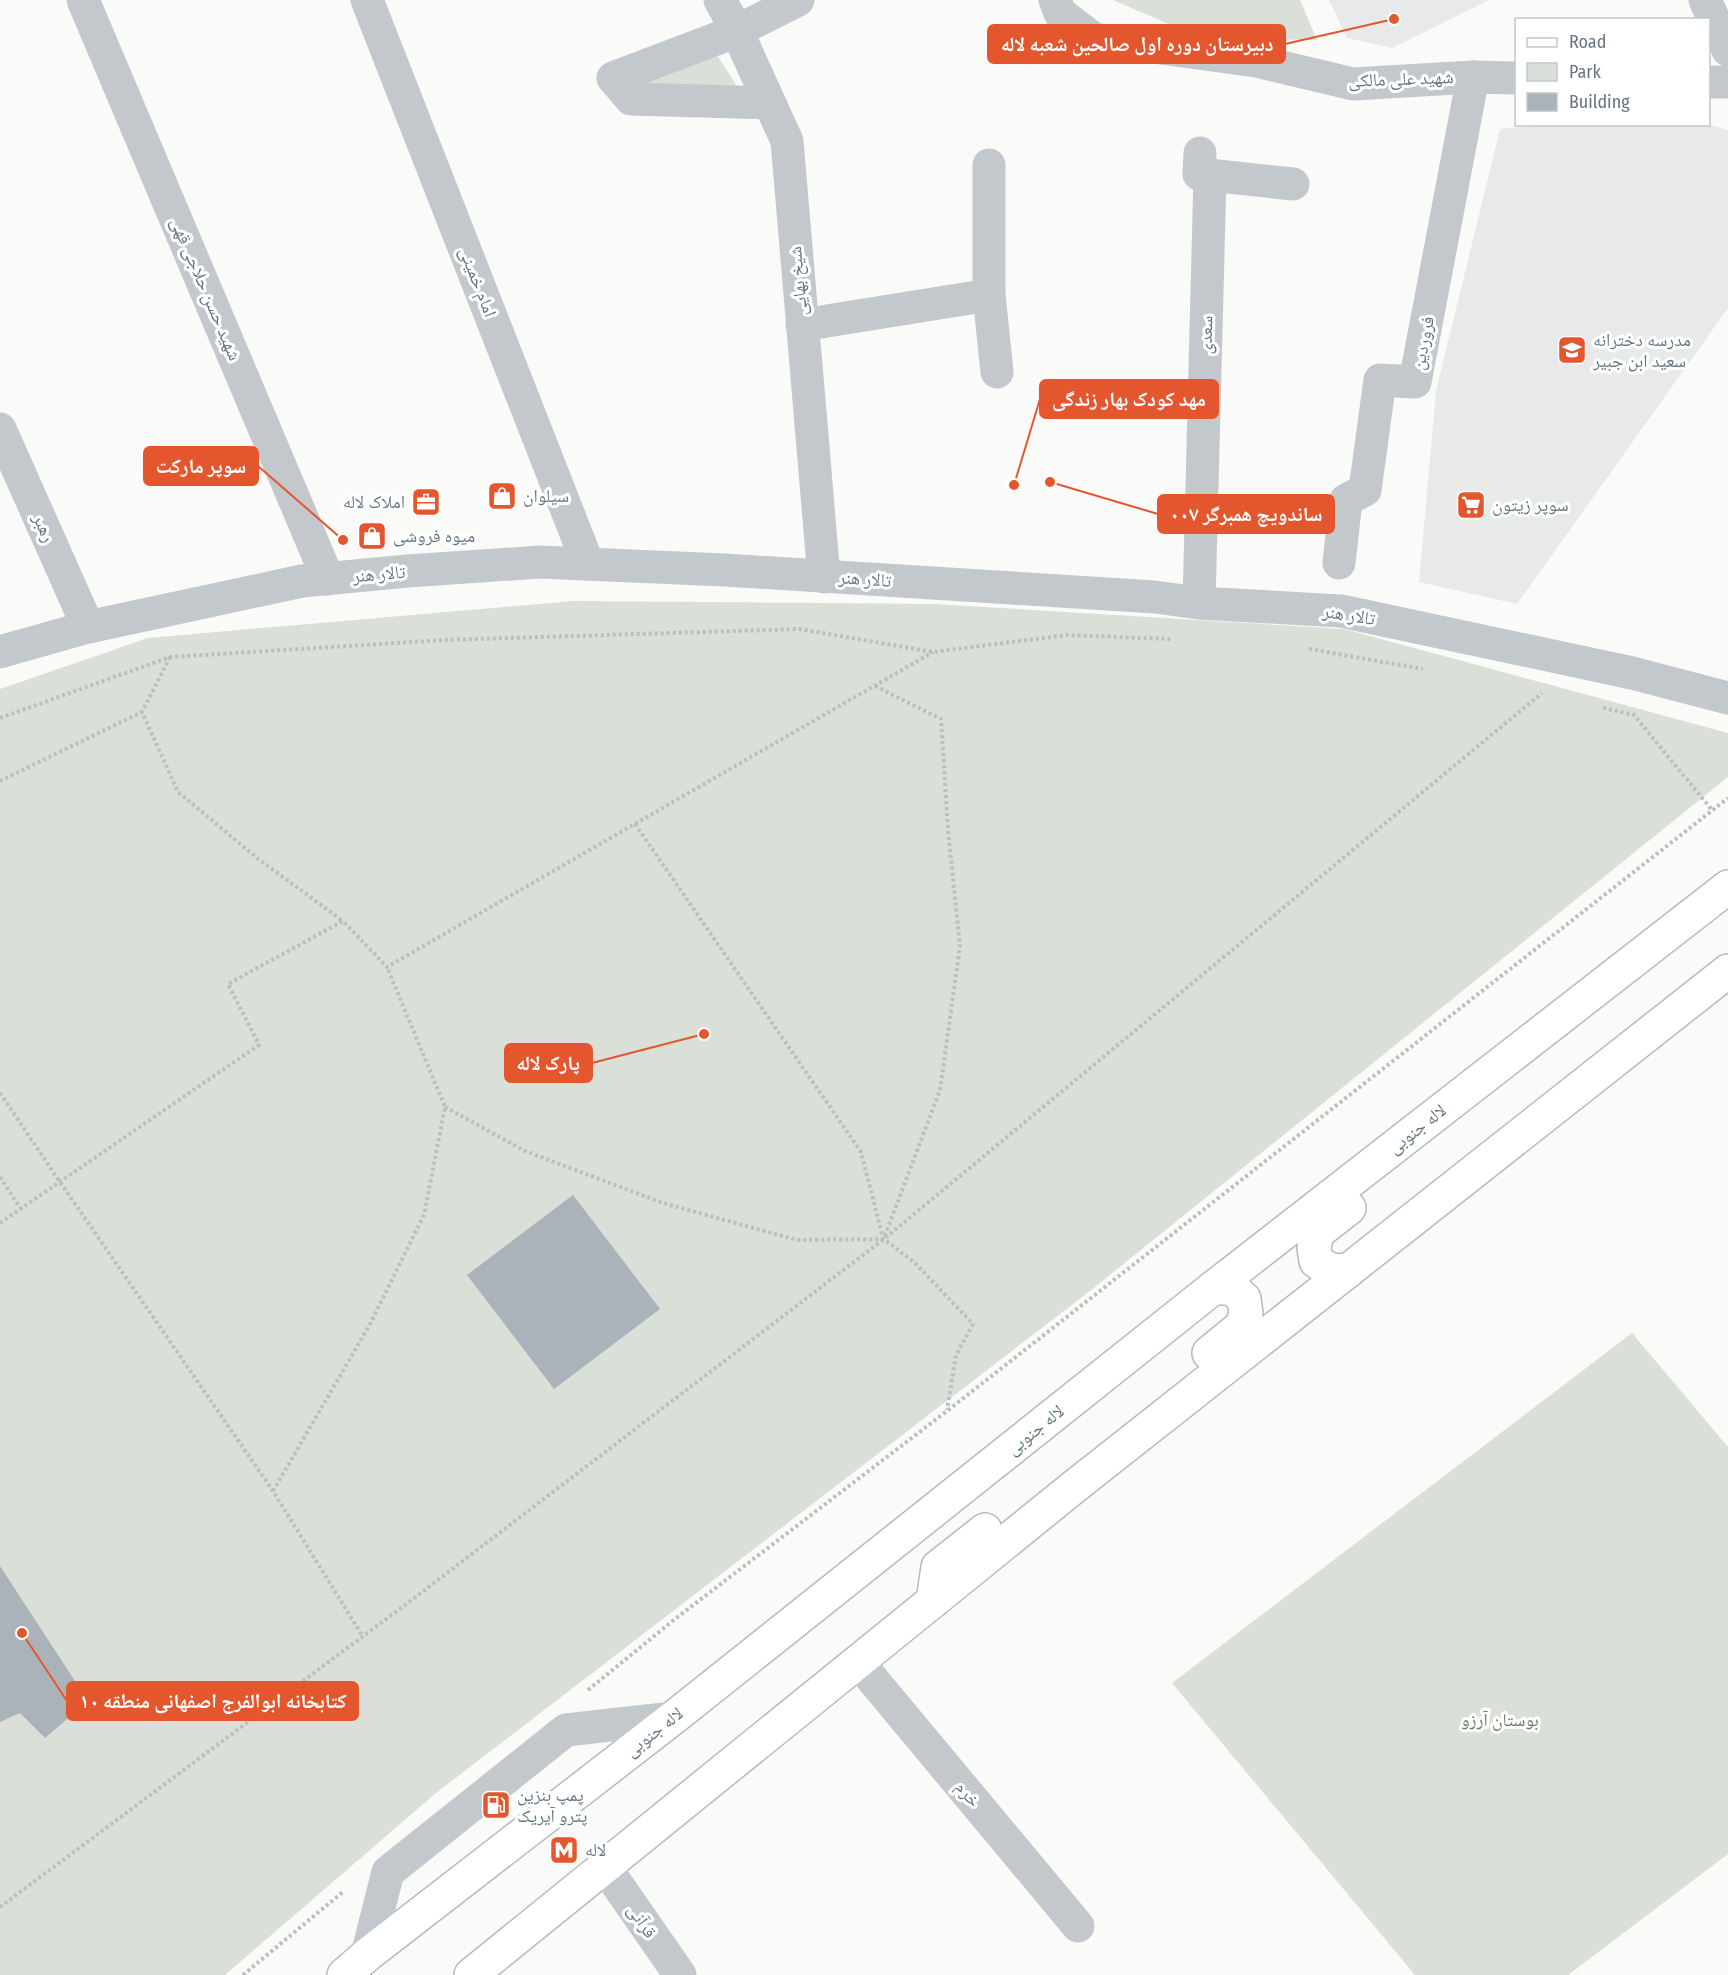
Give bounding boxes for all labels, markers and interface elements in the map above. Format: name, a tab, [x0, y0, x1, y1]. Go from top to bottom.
legend	[1515, 18, 1710, 126]
callout: دبیرستان دوره اول صالحین شعبه لاله	[988, 25, 1285, 63]
text: Road	[1569, 31, 1606, 53]
text: دبیرستان دوره اول صالحین شعبه لاله	[1001, 32, 1273, 57]
text: Park	[1569, 61, 1602, 83]
street label: شهید علی مالکی	[1348, 66, 1454, 92]
text: Building	[1569, 91, 1630, 113]
street label: شهید حسن حلاجی قهی	[166, 214, 246, 364]
street label: امام خمینی	[454, 244, 501, 320]
street label: شیخ بهایی	[784, 245, 813, 317]
street label: فروردین	[1407, 314, 1439, 372]
street label: سعدی	[1195, 315, 1217, 355]
place label: مدرسه دخترانه سعید ابن جبیر	[1592, 329, 1691, 372]
school or university icon: مدرسه دخترانه سعید ابن جبیر	[1556, 334, 1588, 366]
callout: مهد کودک بهار زندگی	[1040, 380, 1218, 418]
text: مهد کودک بهار زندگی	[1052, 387, 1206, 412]
callout: سوپر مارکت	[144, 447, 258, 485]
text: سوپر مارکت	[156, 454, 246, 478]
shop icon: سیلوان	[486, 480, 518, 512]
place label: سیلوان	[523, 485, 569, 507]
office icon: املاک لاله	[410, 486, 442, 518]
supermarket icon: سوپر زیتون	[1455, 489, 1487, 521]
place label: املاک لاله	[343, 491, 405, 513]
place label: سوپر زیتون	[1492, 494, 1569, 516]
callout: ساندویچ همبرگر ۰۰۷	[1158, 495, 1334, 533]
text: ساندویچ همبرگر ۰۰۷	[1170, 502, 1322, 527]
street label: رهبر	[28, 510, 60, 546]
shop icon: میوه فروشی	[356, 520, 388, 552]
place label: میوه فروشی	[393, 525, 475, 547]
street label: تالار هنر	[351, 561, 406, 587]
street label: تالار هنر	[837, 566, 892, 592]
street label: تالار هنر	[1320, 600, 1377, 630]
callout: پارک لاله	[505, 1044, 592, 1082]
text: پارک لاله	[516, 1051, 580, 1075]
street label: لاله جنوبی	[1383, 1099, 1451, 1159]
street label: لاله جنوبی	[1002, 1400, 1068, 1460]
callout: کتابخانه ابوالفرج اصفهانی منطقه ۱۰	[67, 1682, 358, 1720]
text: کتابخانه ابوالفرج اصفهانی منطقه ۱۰	[79, 1689, 347, 1714]
street label: لاله جنوبی	[620, 1702, 688, 1762]
park label: بوستان آرزو	[1461, 1709, 1539, 1731]
street label: خرم	[950, 1776, 985, 1812]
place label: پمپ بنزین پترو آیریک	[517, 1784, 587, 1827]
fuel station icon: پمپ بنزین پترو آیریک	[480, 1789, 512, 1821]
metro station icon: لاله	[548, 1834, 580, 1866]
place label: لاله	[585, 1839, 606, 1861]
street label: قرآنی	[623, 1900, 661, 1942]

